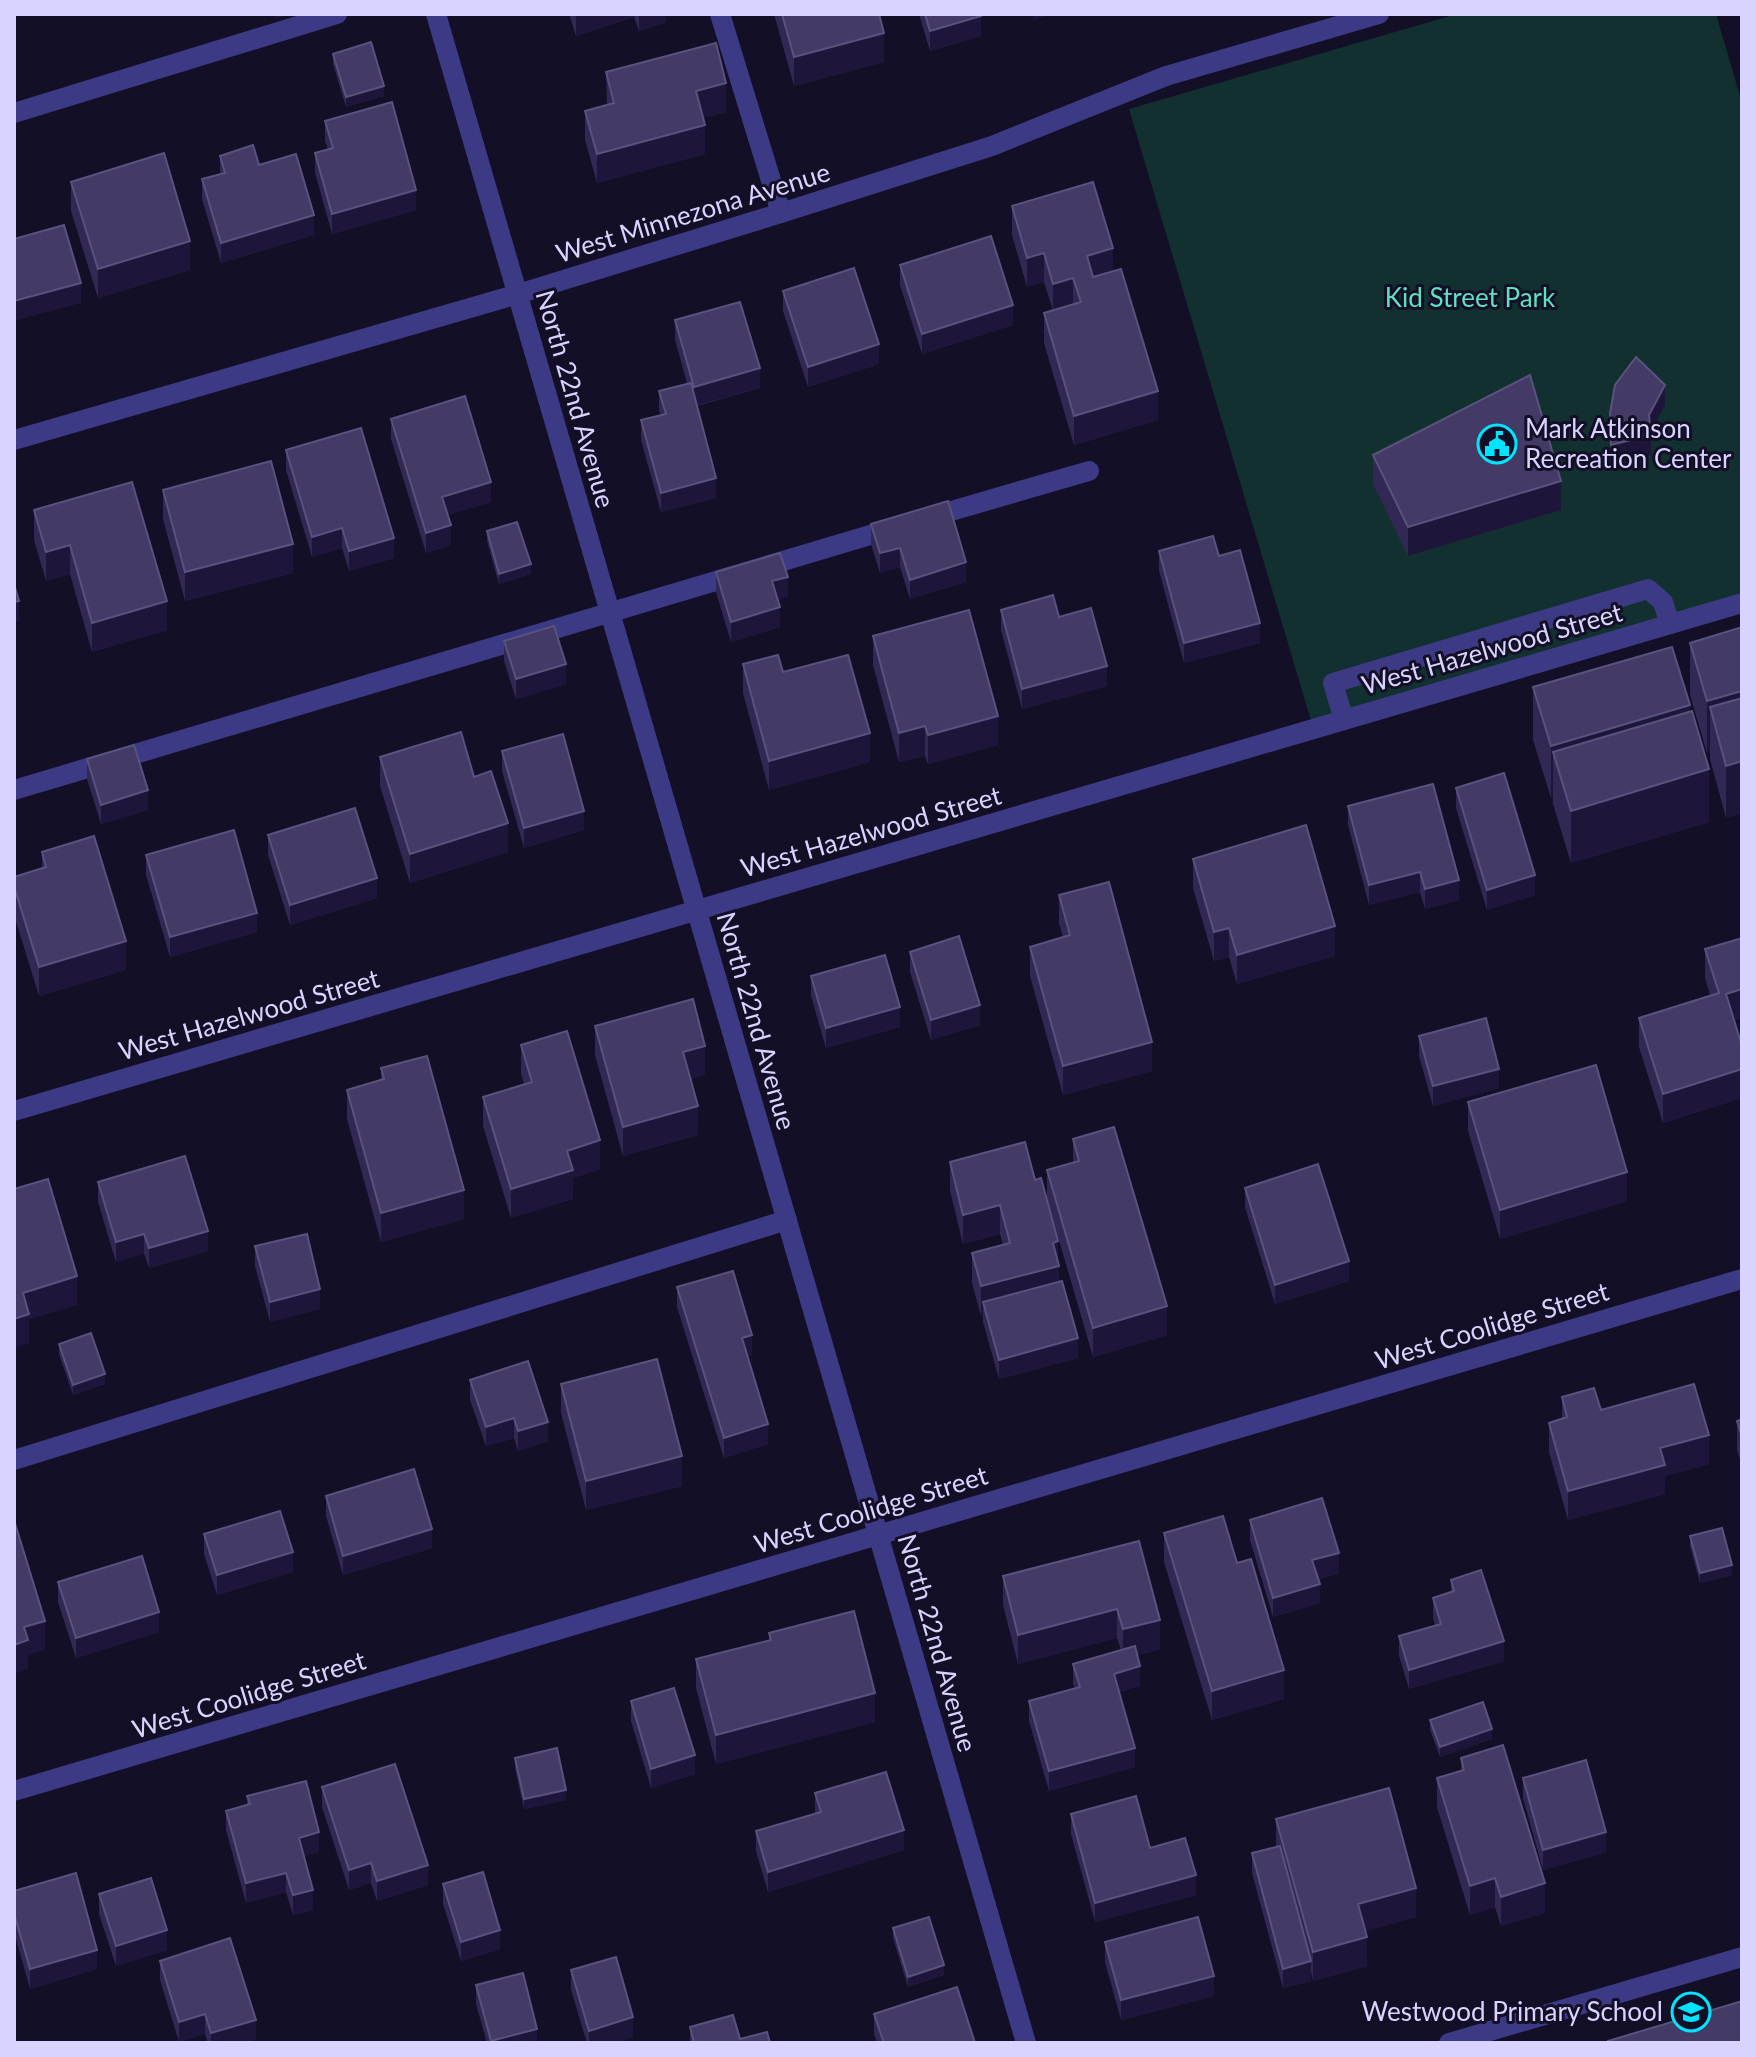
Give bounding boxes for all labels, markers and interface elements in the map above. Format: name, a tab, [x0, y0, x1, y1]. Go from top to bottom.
street label: West Minnezona Avenue	[552, 155, 834, 269]
park label: Kid Street Park	[1385, 281, 1556, 313]
street label: North 22nd Avenue	[530, 286, 622, 511]
place label: Mark Atkinson Recreation Center	[1525, 412, 1732, 474]
public building icon: Mark Atkinson Recreation Center	[1476, 423, 1518, 465]
street label: West Hazelwood Street	[1358, 595, 1626, 701]
street label: West Hazelwood Street	[737, 778, 1005, 884]
street label: North 22nd Avenue	[711, 908, 803, 1133]
street label: West Hazelwood Street	[115, 961, 383, 1067]
street label: West Coolidge Street	[1371, 1274, 1613, 1376]
street label: West Coolidge Street	[750, 1458, 992, 1560]
street label: North 22nd Avenue	[892, 1530, 984, 1755]
street label: West Coolidge Street	[128, 1643, 370, 1745]
school or university icon: Westwood Primary School	[1670, 1991, 1712, 2033]
place label: Westwood Primary School	[1361, 1995, 1663, 2027]

